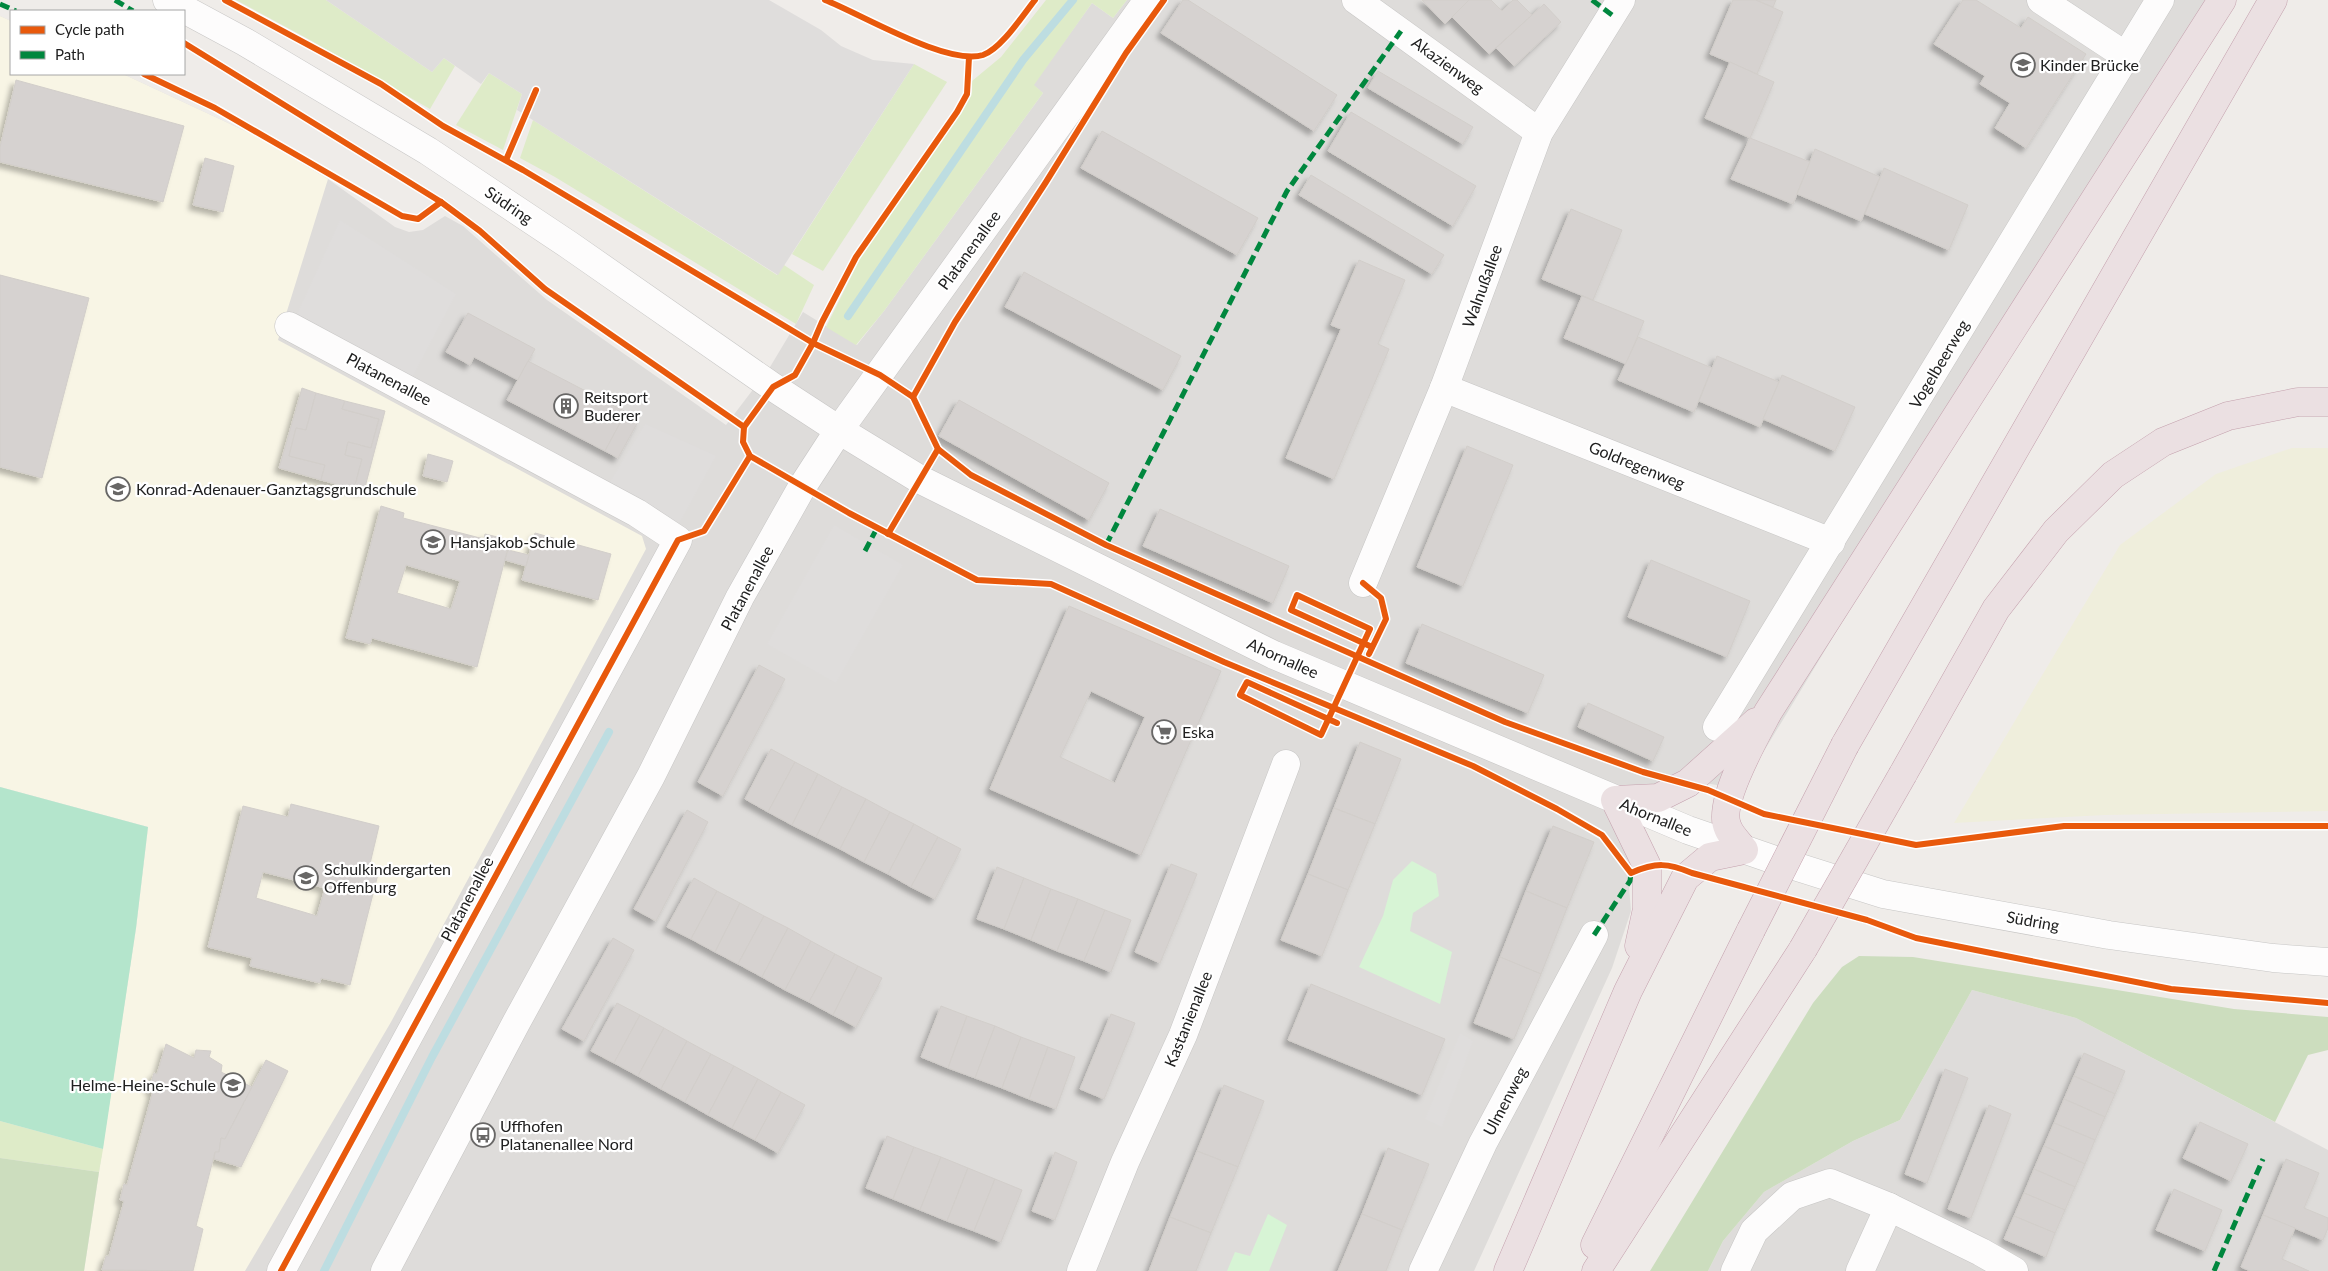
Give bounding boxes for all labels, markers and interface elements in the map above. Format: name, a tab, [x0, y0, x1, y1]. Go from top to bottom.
legend	[10, 10, 185, 75]
text: Cycle path	[55, 20, 124, 38]
street label: Akazienweg	[1409, 32, 1488, 97]
text: Path	[55, 45, 85, 63]
school or university icon: Kinder Brücke	[2010, 52, 2036, 78]
place label: Kinder Brücke	[2040, 55, 2139, 74]
street label: Südring	[482, 182, 537, 227]
street label: Platanenallee	[933, 206, 1004, 293]
street label: Walnußallee	[1458, 242, 1505, 330]
street label: Vogelbeerweg	[1905, 316, 1972, 411]
street label: Platanenallee	[343, 348, 435, 409]
place label: Reitsport Buderer	[584, 387, 648, 424]
building icon: Reitsport Buderer	[553, 393, 579, 419]
street label: Goldregenweg	[1586, 437, 1688, 492]
school or university icon: Konrad-Adenauer-Ganztagsgrundschule	[105, 476, 131, 502]
place label: Konrad-Adenauer-Ganztagsgrundschule	[136, 479, 417, 498]
school or university icon: Hansjakob-Schule	[420, 529, 446, 555]
place label: Hansjakob-Schule	[450, 532, 576, 551]
street label: Platanenallee	[716, 542, 777, 634]
street label: Ahornallee	[1245, 633, 1322, 682]
supermarket icon: Eska	[1151, 719, 1177, 745]
place label: Eska	[1182, 722, 1214, 741]
street label: Ahornallee	[1617, 794, 1695, 840]
street label: Platanenallee	[436, 853, 497, 945]
place label: Schulkindergarten Offenburg	[324, 859, 451, 896]
school or university icon: Schulkindergarten Offenburg	[293, 865, 319, 891]
street label: Südring	[2005, 907, 2061, 934]
street label: Kastanienallee	[1160, 968, 1215, 1070]
street label: Ulmenweg	[1479, 1063, 1531, 1138]
school or university icon: Helme-Heine-Schule	[220, 1072, 246, 1098]
place label: Helme-Heine-Schule	[70, 1075, 216, 1094]
place label: Uffhofen Platanenallee Nord	[500, 1116, 633, 1153]
bus stop icon: Uffhofen Platanenallee Nord	[470, 1122, 496, 1148]

